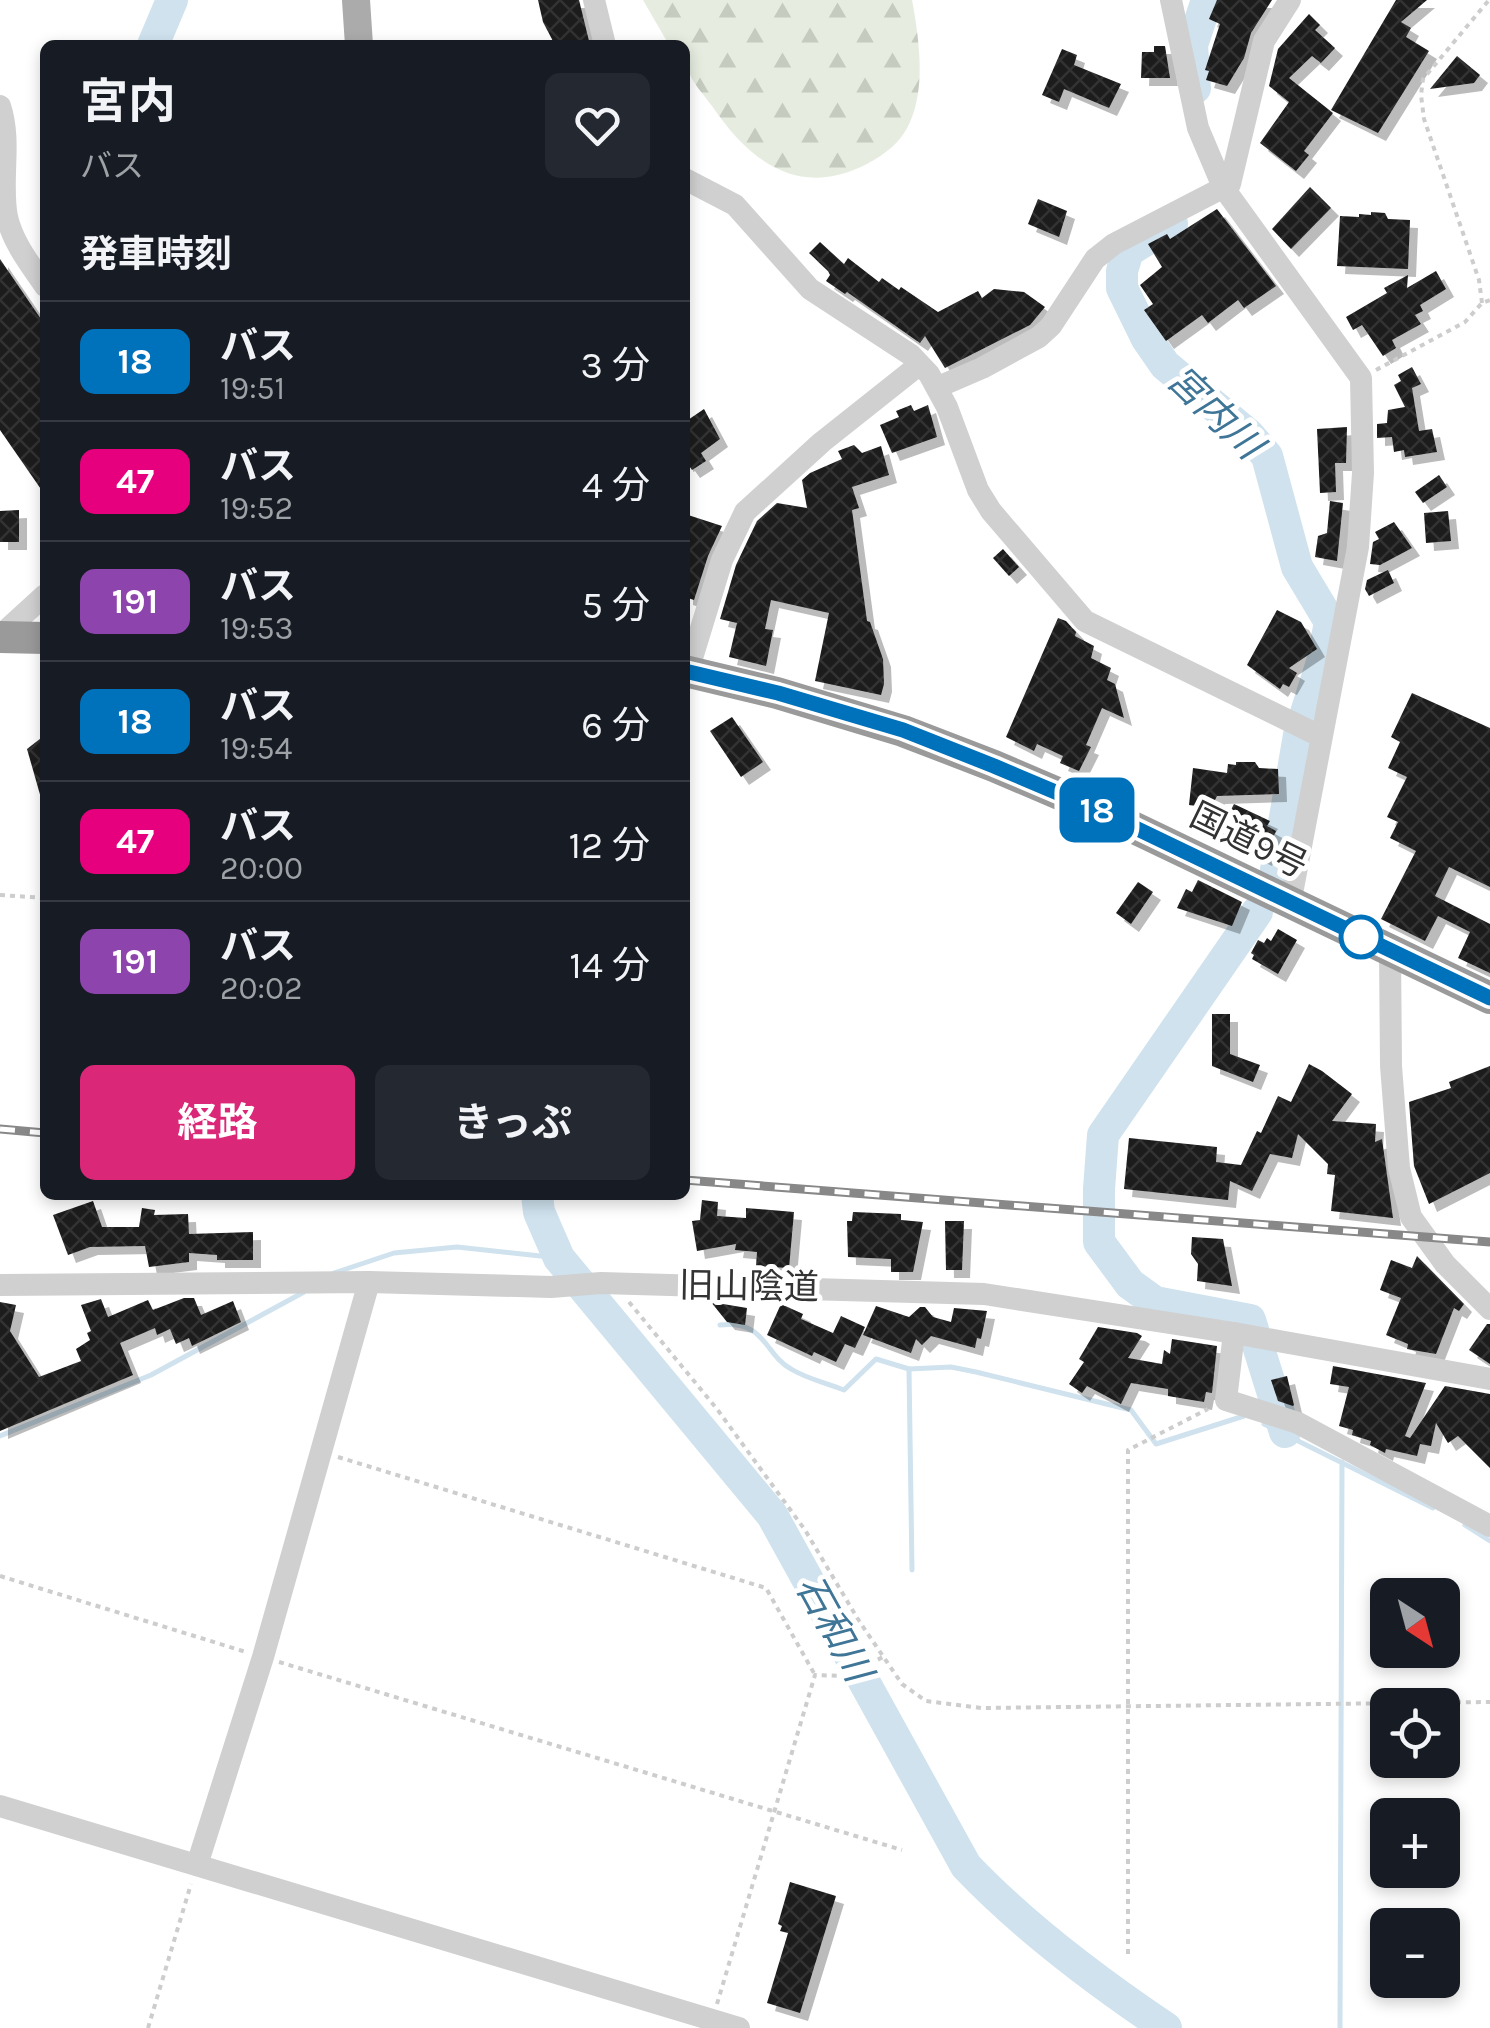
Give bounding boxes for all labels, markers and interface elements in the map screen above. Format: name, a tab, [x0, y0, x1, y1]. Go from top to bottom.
button: heart	[545, 73, 650, 178]
text: 宮内	[80, 74, 176, 130]
text: バス	[80, 148, 144, 185]
text: 発車時刻	[80, 232, 232, 277]
text: バス	[220, 324, 296, 369]
text: 18	[117, 341, 153, 382]
text: 3 分	[581, 343, 650, 388]
water label: 宮内川	[1158, 357, 1274, 471]
text: 19:51	[220, 370, 285, 407]
text: バス	[220, 444, 296, 489]
text: 47	[116, 461, 154, 502]
text: 4 分	[582, 463, 650, 508]
text: 19:52	[220, 490, 293, 527]
text: バス	[220, 564, 296, 609]
text: 191	[112, 581, 158, 622]
text: 5 分	[582, 583, 650, 628]
text: 19:53	[220, 610, 293, 647]
text: バス	[220, 684, 296, 729]
text: 18	[117, 701, 153, 742]
text: 6 分	[581, 703, 650, 748]
text: 19:54	[220, 730, 292, 767]
line badge: 18	[1052, 778, 1142, 842]
text: 18	[1079, 790, 1115, 831]
street label: 国道9号	[1183, 795, 1314, 886]
text: バス	[220, 804, 296, 849]
text: 47	[116, 821, 154, 862]
text: 12 分	[568, 823, 650, 868]
text: 20:00	[220, 850, 303, 887]
unlabelled marker	[1340, 916, 1382, 958]
text: バス	[220, 924, 296, 969]
text: 191	[112, 941, 158, 982]
text: 14 分	[569, 943, 650, 988]
text: 20:02	[220, 970, 302, 1007]
button: 経路	[80, 1065, 355, 1180]
button: きっぷ	[375, 1065, 650, 1180]
street label: 旧山陰道	[679, 1265, 819, 1308]
water label: 石和川	[786, 1567, 883, 1692]
north arrow	[1370, 1578, 1460, 1668]
map controls	[1370, 1578, 1460, 1998]
button: locate	[1370, 1688, 1460, 1778]
button: +	[1370, 1798, 1460, 1888]
button: −	[1370, 1908, 1460, 1998]

